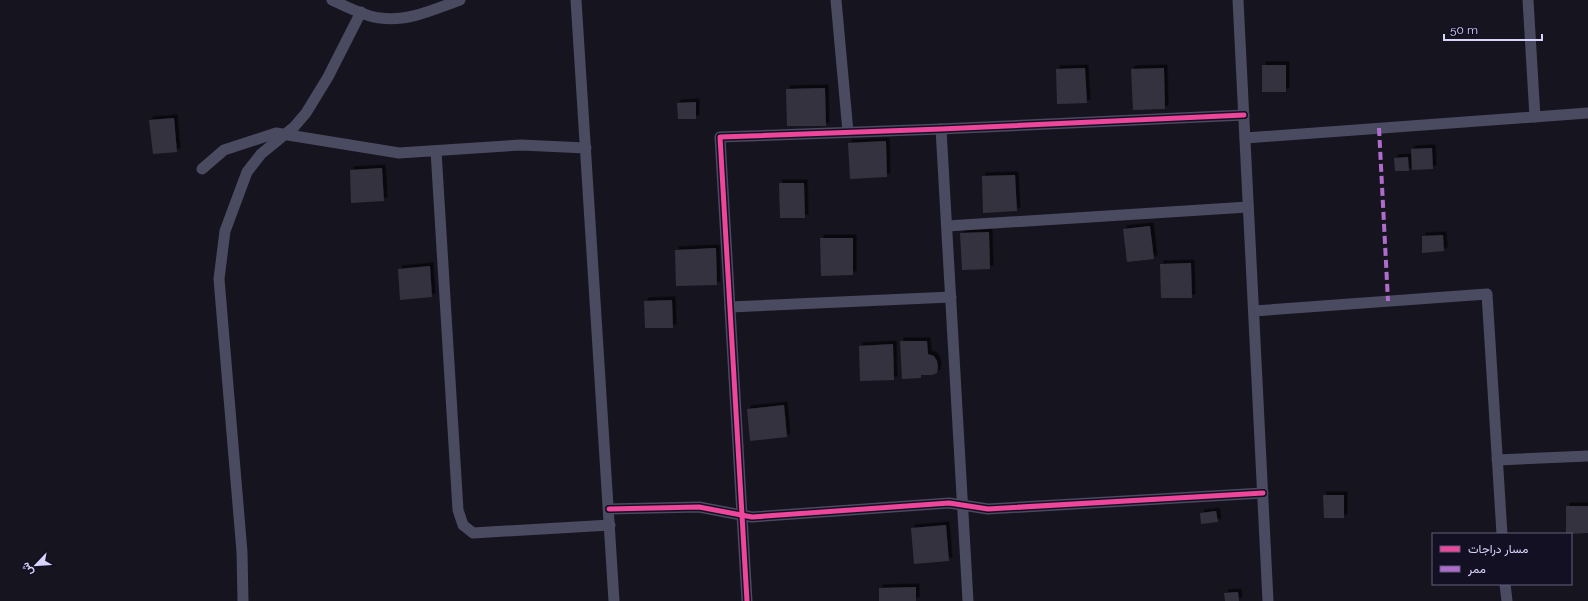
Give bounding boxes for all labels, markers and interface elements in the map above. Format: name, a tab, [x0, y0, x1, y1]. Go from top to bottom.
scale bar	[1444, 16, 1542, 42]
text: 50 m	[1450, 23, 1478, 37]
legend	[1432, 533, 1572, 585]
text: مسار دراجات	[1468, 542, 1528, 557]
north arrow	[16, 545, 56, 585]
text: ش	[19, 560, 36, 578]
text: ممر	[1467, 562, 1486, 577]

